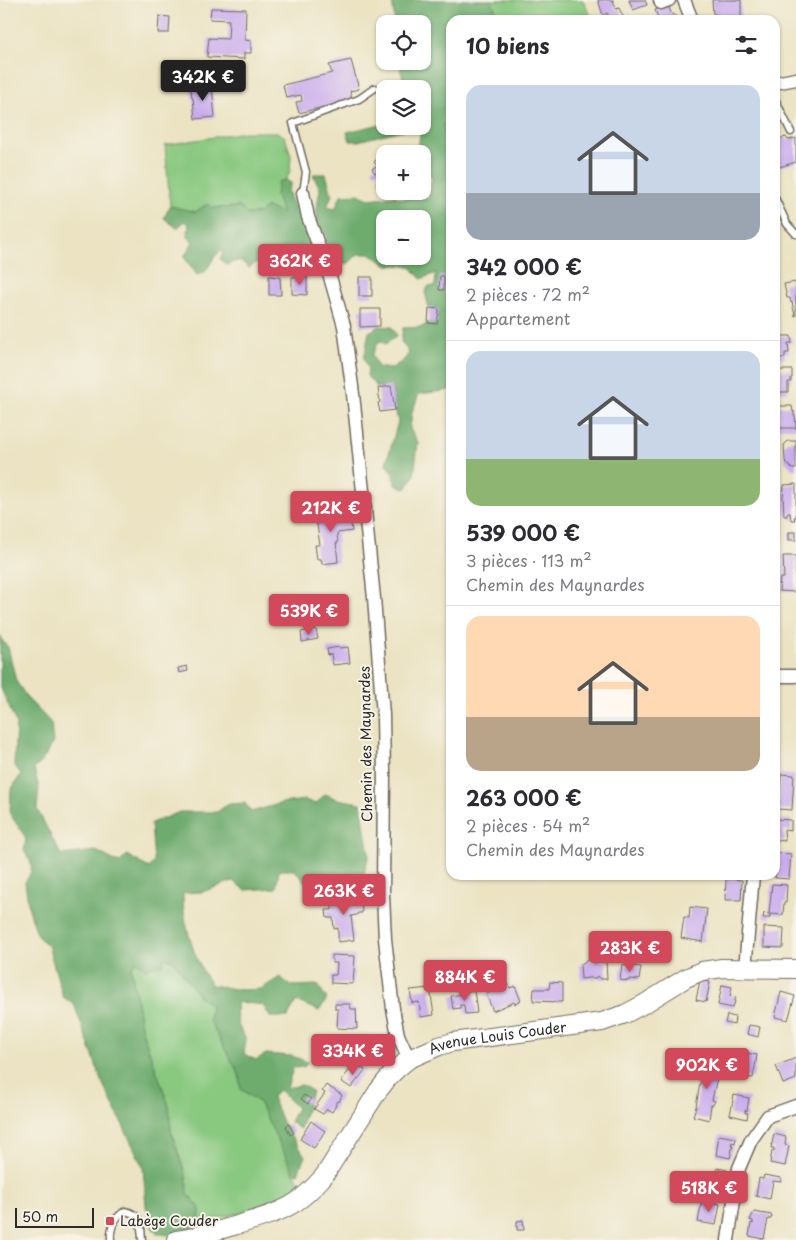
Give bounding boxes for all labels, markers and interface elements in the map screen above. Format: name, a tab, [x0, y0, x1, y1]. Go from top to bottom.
map controls	[376, 15, 431, 265]
button: locate	[376, 15, 431, 70]
text: 10 biens	[466, 29, 550, 61]
icon: filters	[732, 31, 760, 59]
pin: 342K €	[162, 59, 244, 102]
text: 342K €	[172, 64, 234, 88]
button: layers	[376, 80, 431, 135]
icon: home	[568, 118, 658, 208]
button: +	[376, 145, 431, 200]
button: −	[376, 210, 431, 265]
pin: 362K €	[259, 244, 341, 286]
text: 362K €	[269, 248, 331, 272]
text: 342 000 €	[466, 250, 582, 282]
text: 2 pièces · 72 m²	[466, 282, 590, 306]
text: Appartement	[466, 306, 570, 330]
icon: home	[568, 383, 658, 473]
pin: 212K €	[290, 490, 372, 533]
text: 212K €	[302, 495, 360, 519]
text: 539 000 €	[466, 516, 580, 548]
text: 3 pièces · 113 m²	[466, 548, 592, 572]
text: Chemin des Maynardes	[466, 572, 644, 596]
pin: 539K €	[268, 594, 350, 636]
text: 539K €	[280, 598, 338, 622]
icon: home	[568, 648, 658, 738]
street label: Chemin des Maynardes	[354, 666, 377, 822]
text: 263 000 €	[466, 781, 582, 813]
text: 2 pièces · 54 m²	[466, 813, 590, 837]
text: Chemin des Maynardes	[466, 837, 644, 861]
pin: 263K €	[303, 874, 385, 916]
text: 263K €	[313, 878, 375, 902]
pin: 283K €	[589, 930, 671, 973]
text: 283K €	[600, 935, 660, 959]
pin: 884K €	[424, 960, 506, 1002]
text: 884K €	[435, 964, 495, 988]
street label: Avenue Louis Couder	[425, 1016, 568, 1059]
pin: 334K €	[312, 1034, 394, 1076]
text: 334K €	[322, 1038, 384, 1062]
pin: 902K €	[666, 1048, 748, 1090]
text: 902K €	[676, 1052, 738, 1076]
pin: 518K €	[668, 1170, 750, 1213]
text: 518K €	[681, 1175, 737, 1199]
scale bar	[15, 1205, 94, 1228]
text: 50 m	[22, 1206, 58, 1227]
place label: Labège Couder	[120, 1210, 219, 1231]
marker: Labège Couder	[104, 1215, 116, 1227]

